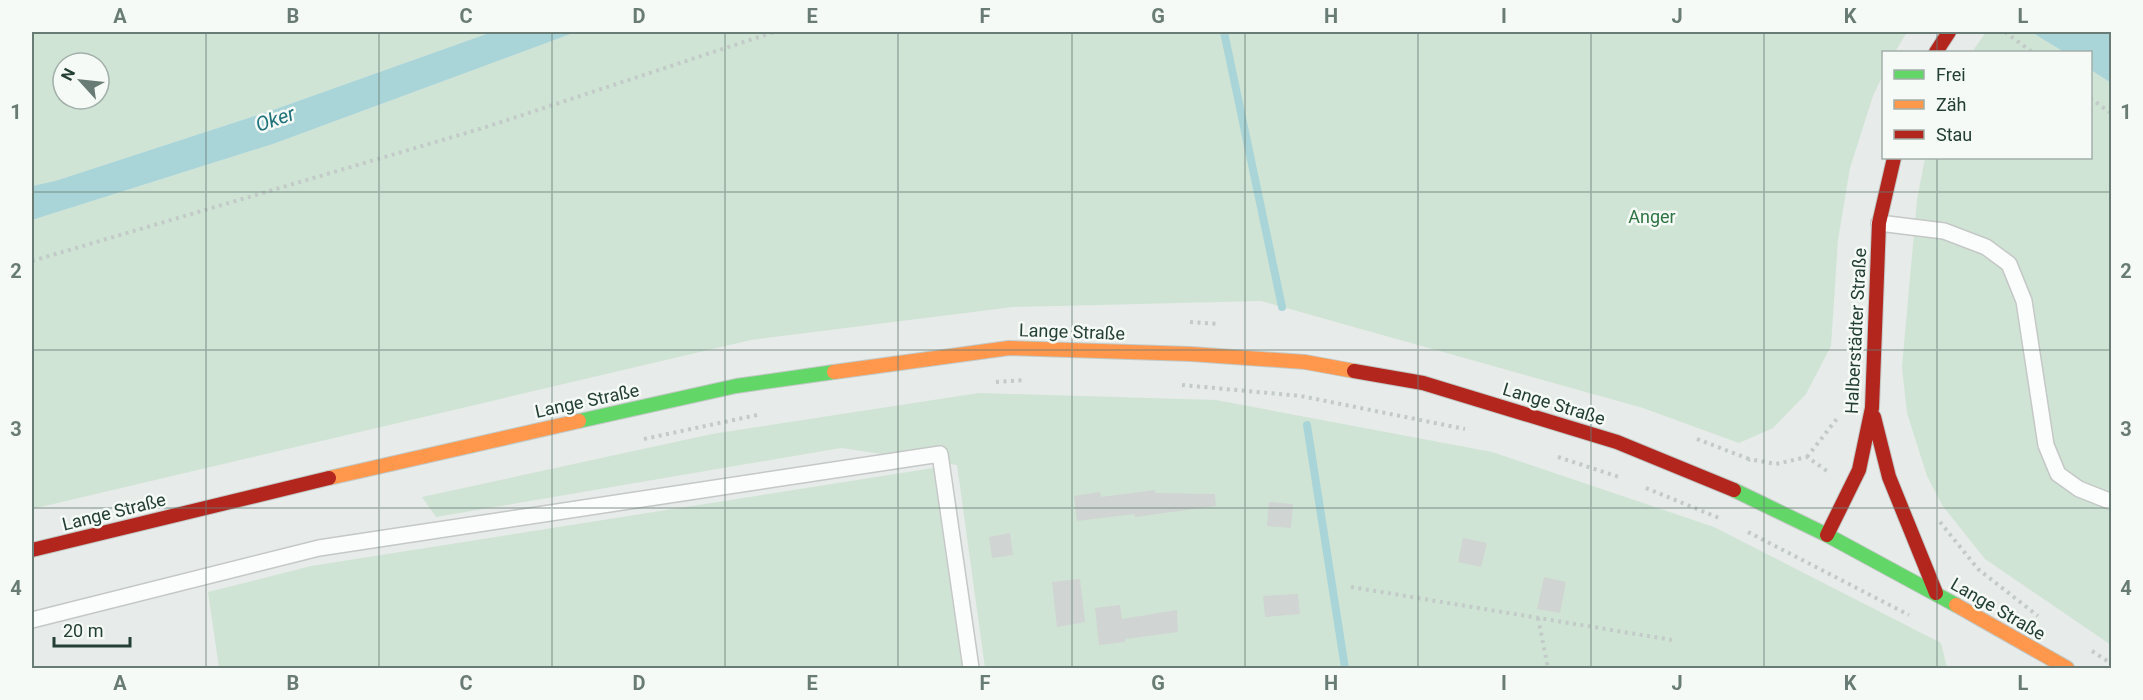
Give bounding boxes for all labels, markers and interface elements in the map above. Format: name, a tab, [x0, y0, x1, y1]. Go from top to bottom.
text: A	[113, 4, 127, 28]
text: B	[287, 4, 299, 28]
text: C	[459, 4, 473, 28]
text: D	[633, 4, 646, 28]
text: E	[806, 4, 818, 28]
text: F	[980, 4, 991, 28]
text: G	[1151, 4, 1165, 28]
text: H	[1324, 4, 1338, 28]
text: I	[1501, 4, 1507, 28]
text: J	[1671, 4, 1683, 28]
text: K	[1844, 4, 1857, 28]
text: L	[2018, 4, 2029, 28]
north arrow	[51, 51, 111, 111]
legend	[1882, 51, 2092, 159]
text: Frei	[1936, 64, 1966, 85]
text: N	[57, 65, 79, 84]
text: Zäh	[1936, 94, 1967, 115]
text: 1	[10, 100, 22, 124]
text: 1	[2120, 100, 2132, 124]
water label: Oker	[252, 101, 299, 137]
text: Stau	[1936, 124, 1972, 145]
park label: Anger	[1628, 206, 1676, 227]
street label: Halberstädter Straße	[1841, 247, 1870, 415]
text: 2	[10, 259, 22, 283]
text: 2	[2120, 259, 2132, 283]
street label: Lange Straße	[1019, 319, 1125, 344]
street label: Lange Straße	[1500, 378, 1608, 429]
street label: Lange Straße	[533, 379, 641, 422]
text: 3	[10, 417, 22, 441]
text: 3	[2120, 417, 2132, 441]
street label: Lange Straße	[60, 489, 168, 535]
street label: Lange Straße	[1947, 573, 2049, 644]
text: 4	[10, 576, 22, 600]
text: 4	[2120, 576, 2132, 600]
scale bar	[54, 610, 130, 648]
text: 20 m	[63, 620, 103, 641]
text: A	[113, 671, 127, 695]
text: B	[287, 671, 299, 695]
text: C	[459, 671, 473, 695]
text: D	[633, 671, 646, 695]
text: E	[806, 671, 818, 695]
text: F	[980, 671, 991, 695]
text: G	[1151, 671, 1165, 695]
text: H	[1324, 671, 1338, 695]
text: I	[1501, 671, 1507, 695]
text: J	[1671, 671, 1683, 695]
text: K	[1844, 671, 1857, 695]
text: L	[2018, 671, 2029, 695]

